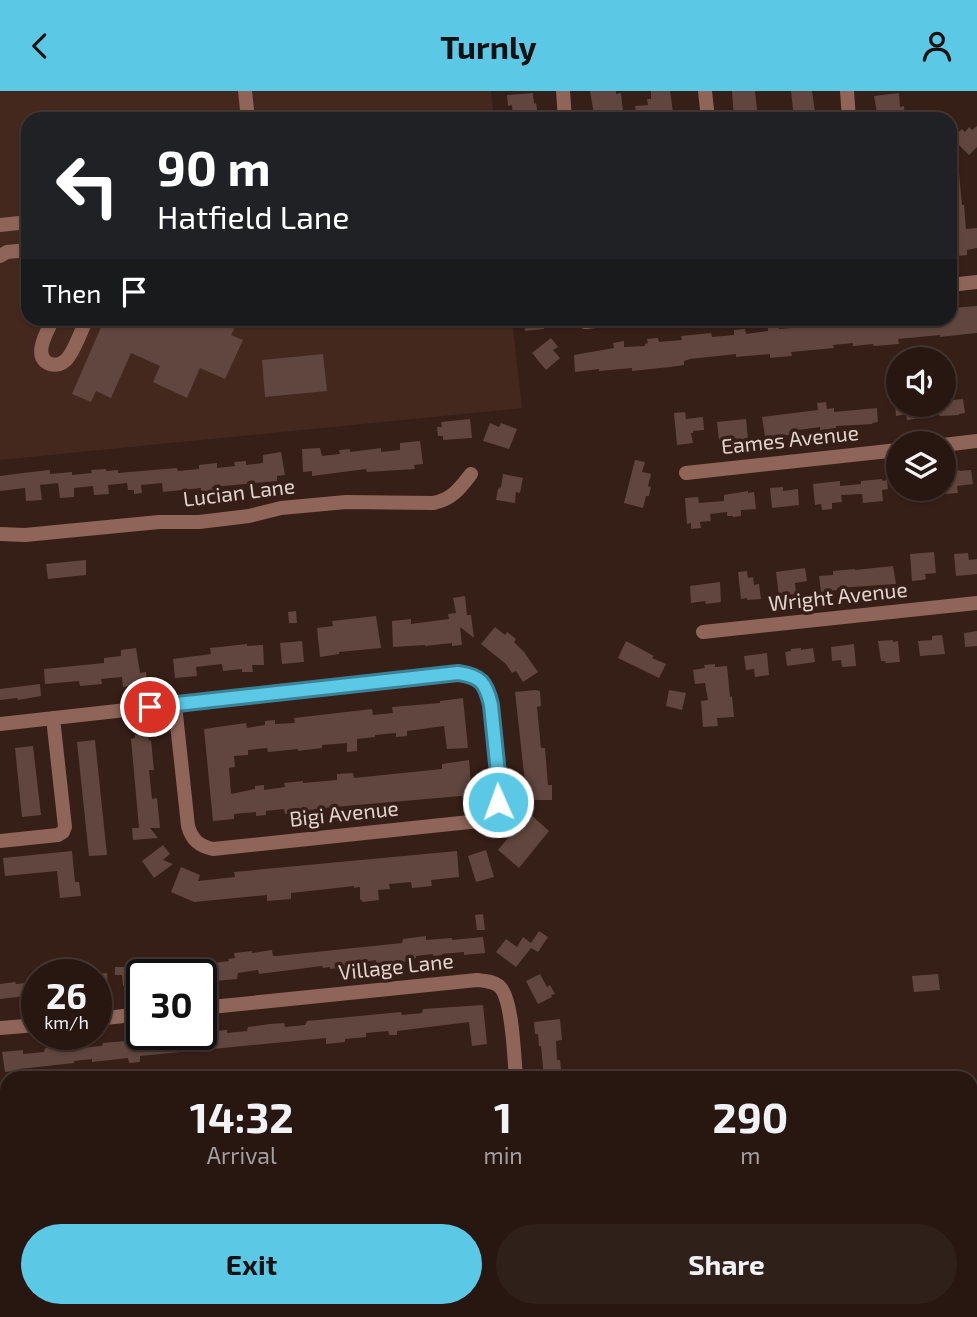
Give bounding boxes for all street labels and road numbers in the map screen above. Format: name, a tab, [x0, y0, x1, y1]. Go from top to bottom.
street label: Eames Avenue	[720, 419, 860, 458]
street label: Lucian Lane	[181, 472, 296, 511]
street label: Wright Avenue	[767, 576, 909, 615]
street label: Bigi Avenue	[288, 794, 400, 831]
street label: Village Lane	[337, 947, 455, 984]

